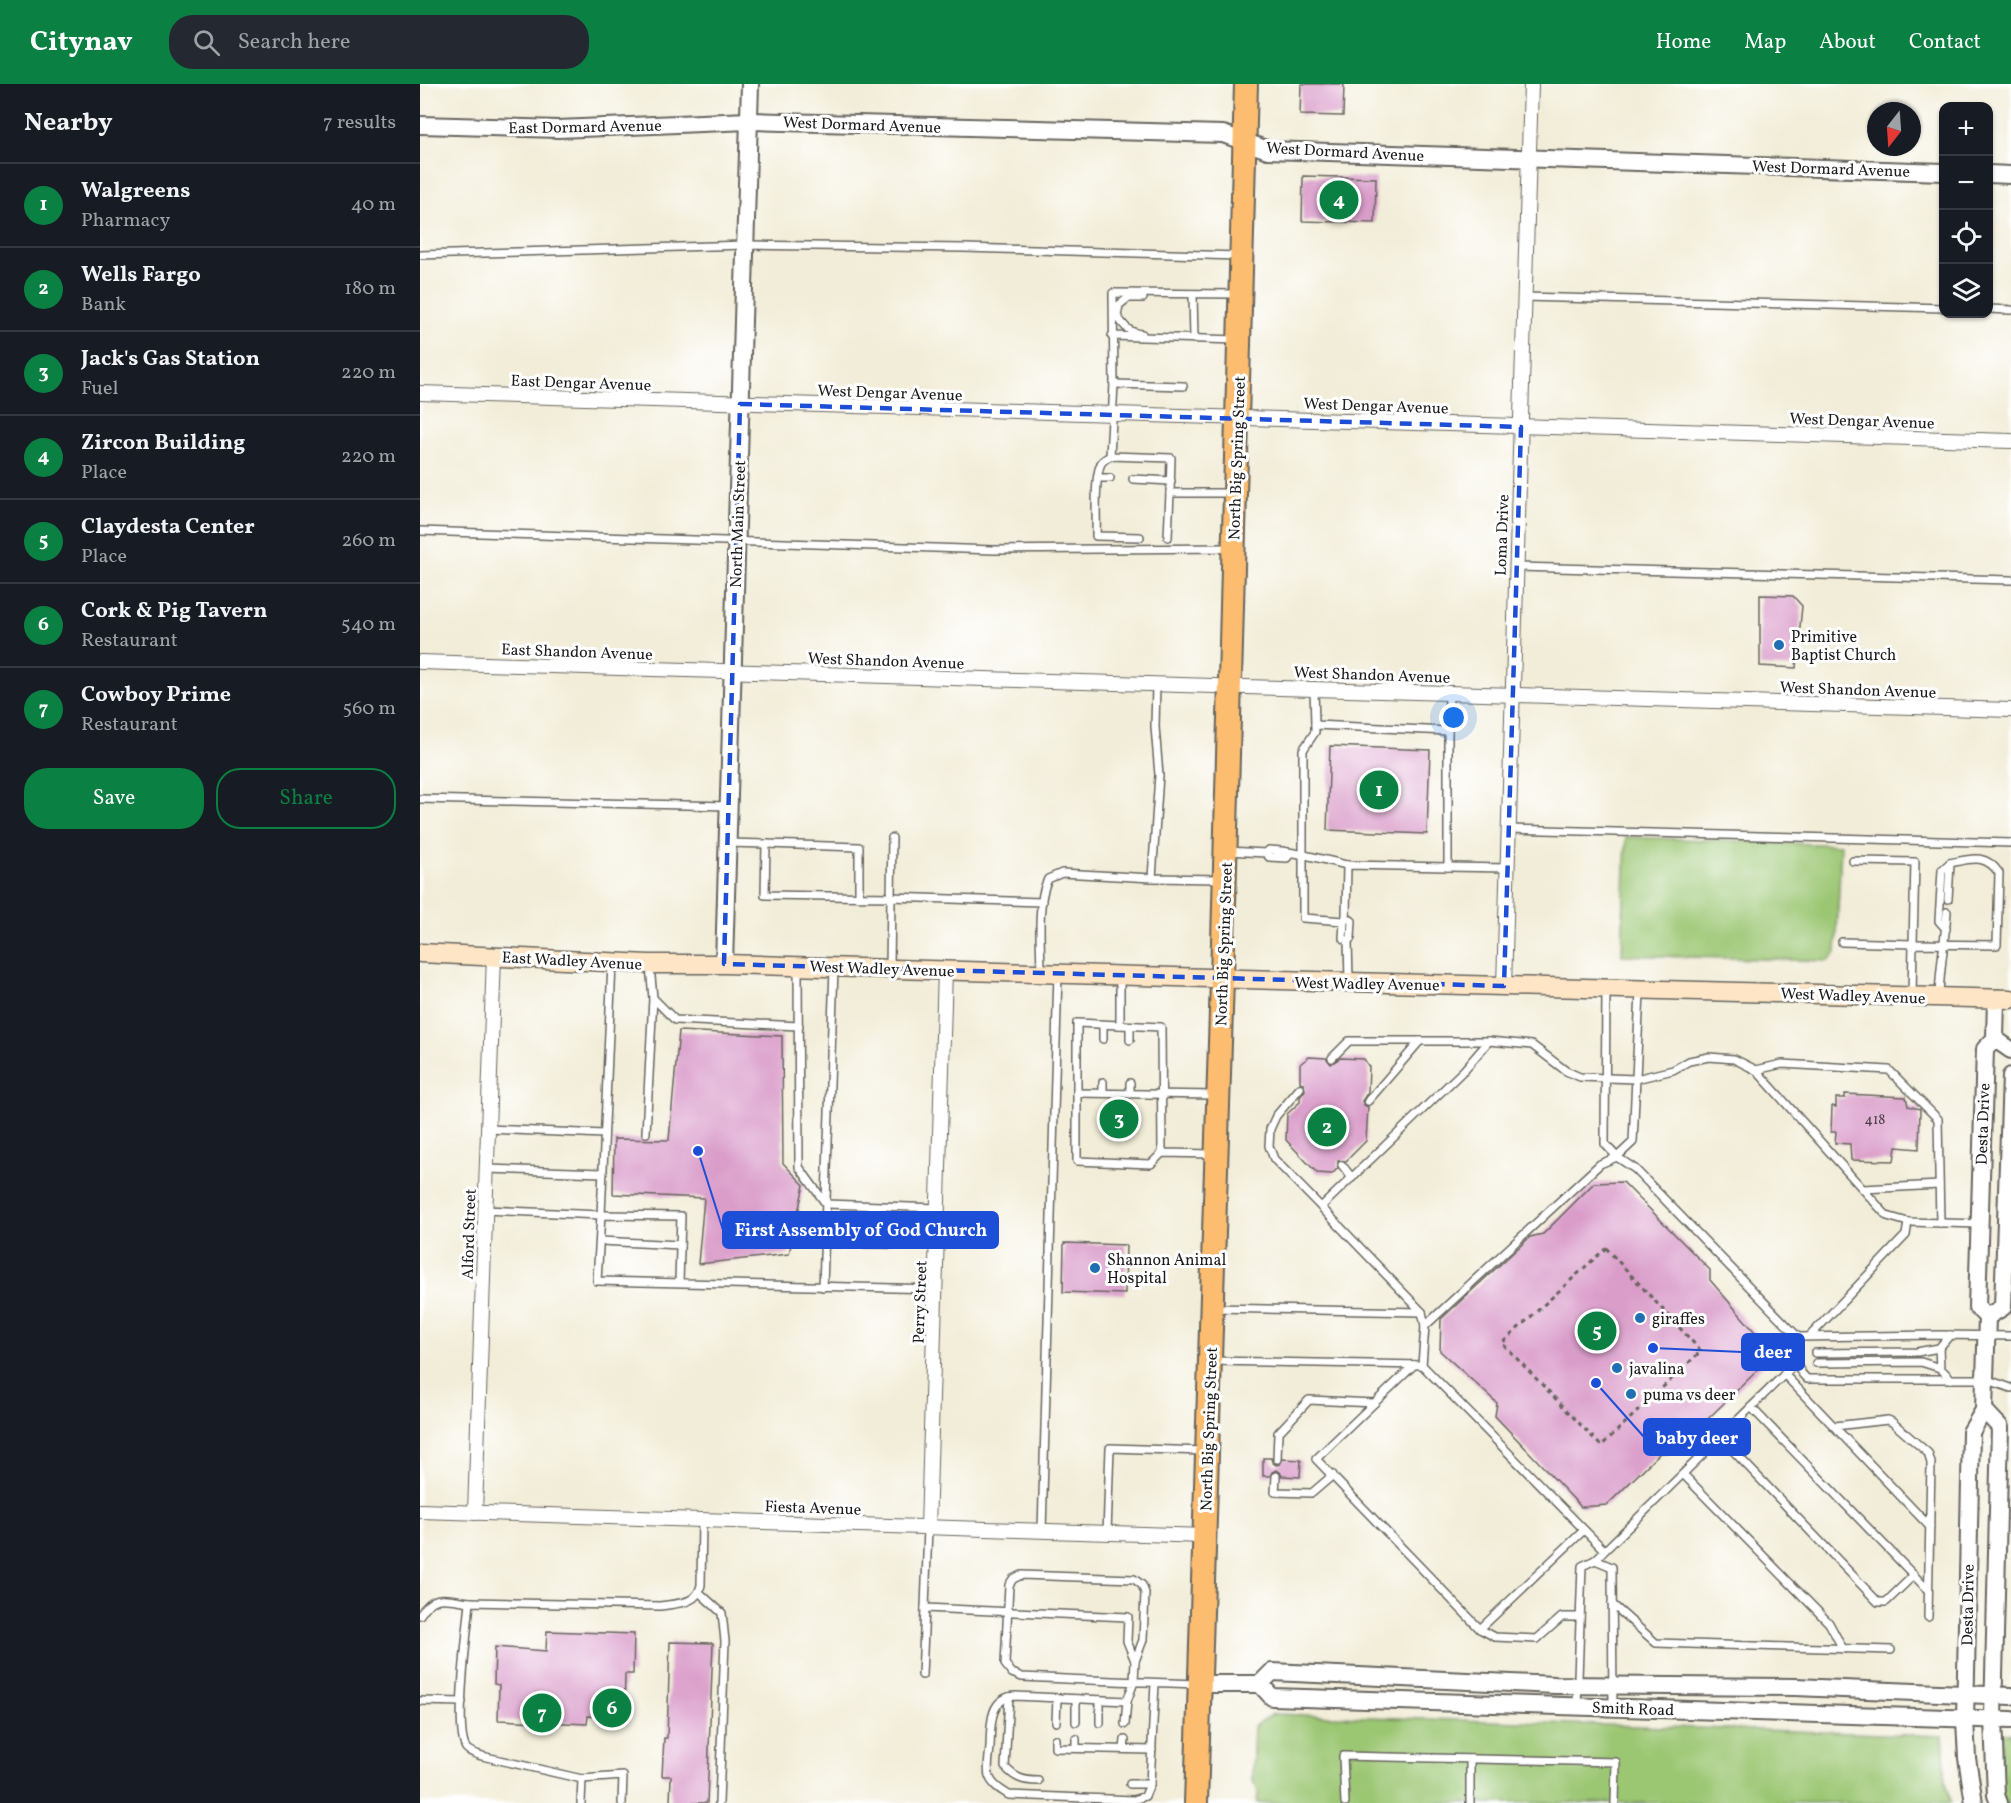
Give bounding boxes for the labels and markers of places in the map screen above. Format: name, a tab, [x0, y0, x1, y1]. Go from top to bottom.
pin: 4	[1320, 178, 1358, 222]
place label: Primitive Baptist Church	[1791, 627, 1896, 667]
marker: Primitive Baptist Church	[1772, 638, 1786, 652]
pin: 1	[1360, 768, 1398, 812]
pin: 3	[1100, 1096, 1138, 1142]
pin: 2	[1308, 1104, 1346, 1150]
callout: First Assembly of God Church	[723, 1212, 998, 1248]
place label: Shannon Animal Hospital	[1107, 1250, 1226, 1290]
marker: Shannon Animal Hospital	[1088, 1261, 1102, 1275]
pin: 5	[1578, 1308, 1616, 1354]
place label: giraffes	[1652, 1309, 1705, 1331]
marker: giraffes	[1633, 1311, 1647, 1325]
callout: deer	[1742, 1334, 1804, 1370]
place label: javalina	[1629, 1359, 1685, 1381]
marker: javalina	[1610, 1361, 1624, 1375]
place label: puma vs deer	[1643, 1385, 1736, 1407]
marker: puma vs deer	[1624, 1387, 1638, 1401]
callout: baby deer	[1644, 1419, 1750, 1455]
pin: 6	[592, 1686, 632, 1730]
pin: 7	[522, 1690, 562, 1736]

